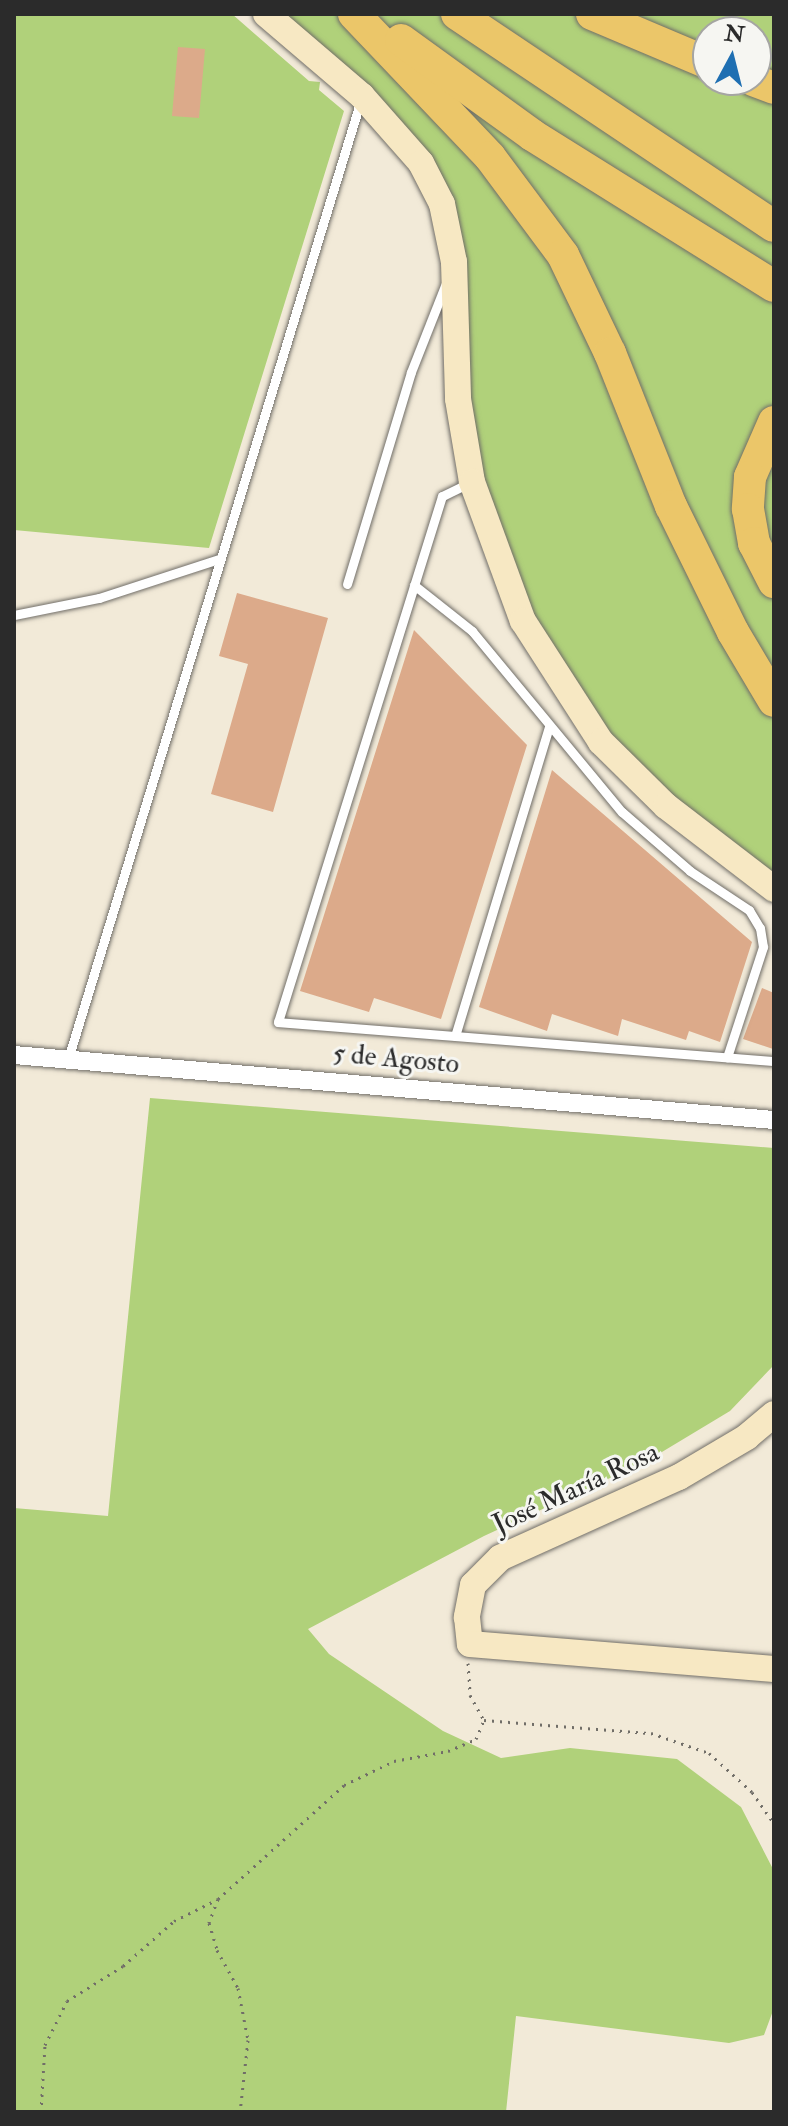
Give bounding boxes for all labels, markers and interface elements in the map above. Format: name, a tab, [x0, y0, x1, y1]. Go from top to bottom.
north arrow	[692, 16, 772, 96]
text: N	[723, 19, 746, 49]
street label: 5 de Agosto	[331, 1037, 461, 1081]
street label: José María Rosa	[488, 1436, 664, 1542]

